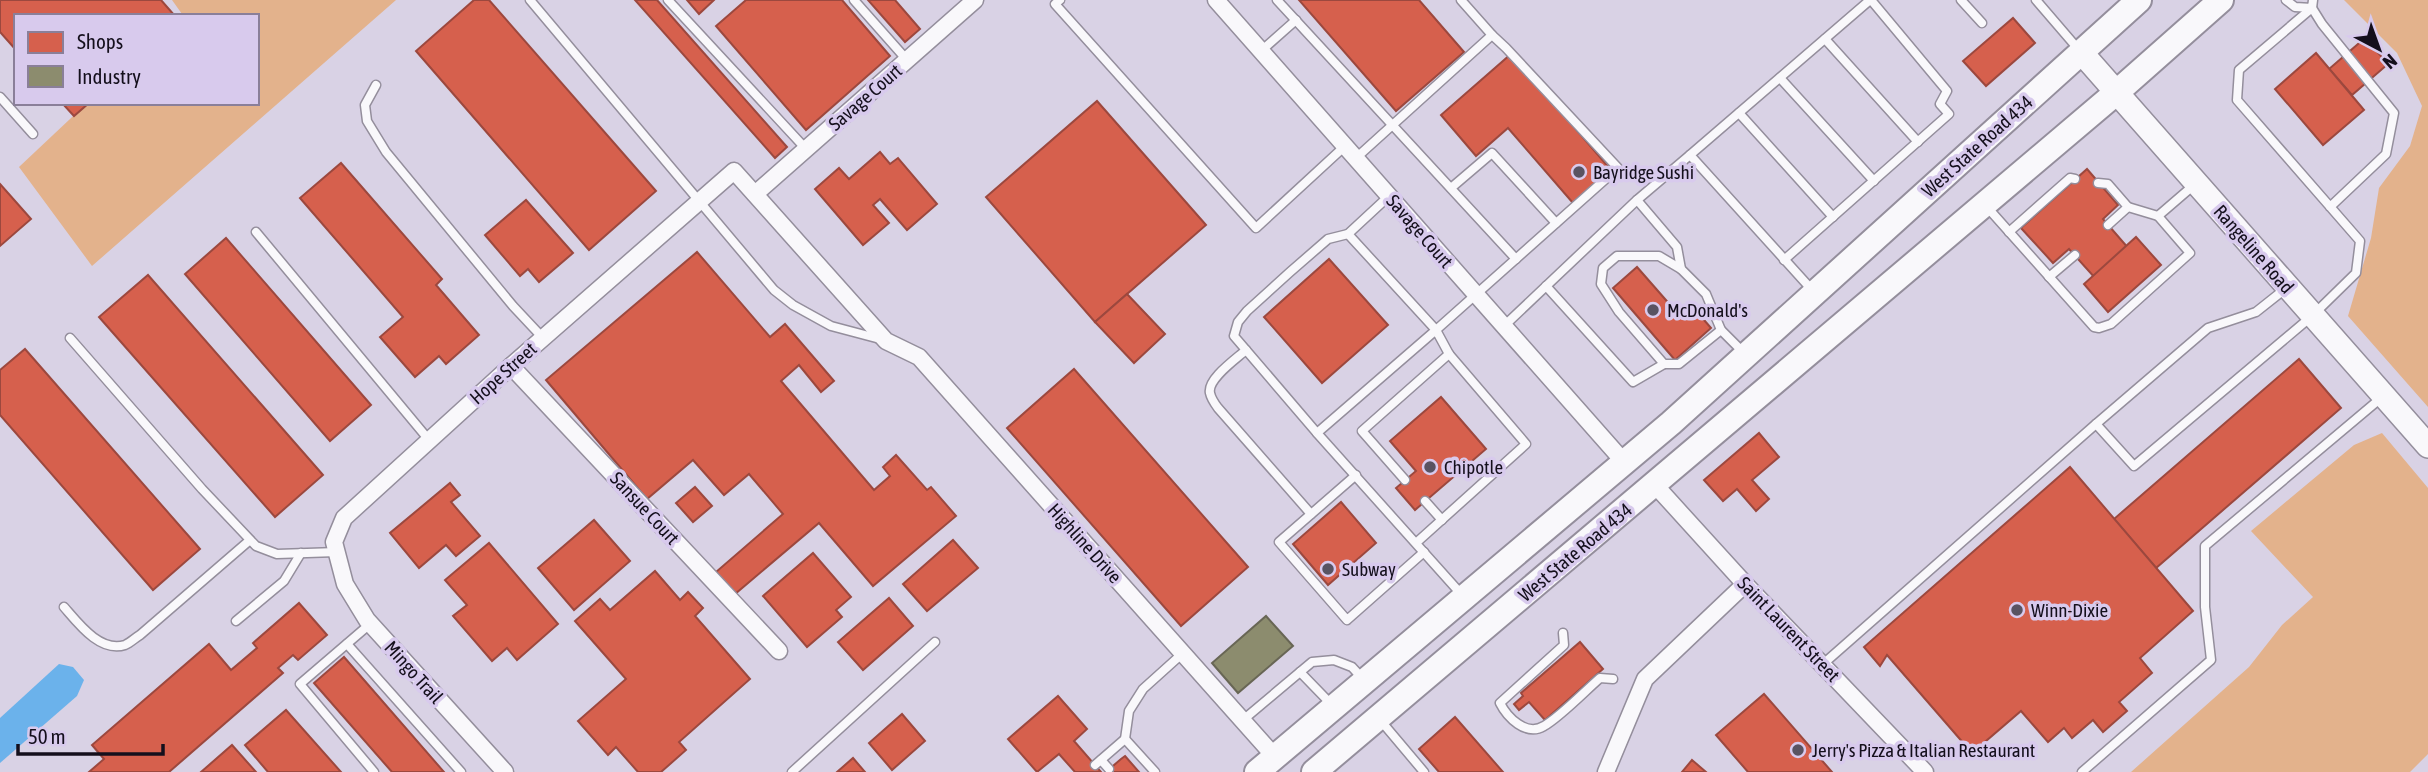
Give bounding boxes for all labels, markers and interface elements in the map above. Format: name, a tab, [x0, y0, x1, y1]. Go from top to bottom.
legend	[14, 14, 259, 105]
north arrow	[2344, 14, 2414, 84]
text: Shops	[77, 29, 123, 53]
text: N	[2379, 50, 2402, 74]
street label: Savage Court	[824, 59, 906, 135]
text: Industry	[77, 64, 141, 88]
street label: West State Road 434	[1917, 91, 2037, 201]
place label: Bayridge Sushi	[1593, 161, 1694, 183]
marker: Bayridge Sushi	[1571, 164, 1587, 180]
street label: Savage Court	[1382, 190, 1458, 272]
street label: Rangeline Road	[2210, 200, 2298, 298]
place label: McDonald's	[1667, 299, 1748, 321]
marker: McDonald's	[1645, 302, 1661, 318]
street label: Hope Street	[465, 337, 541, 409]
place label: Chipotle	[1444, 456, 1503, 478]
marker: Chipotle	[1422, 459, 1438, 475]
street label: Sansue Court	[606, 467, 684, 549]
street label: West State Road 434	[1514, 498, 1636, 606]
street label: Highline Drive	[1044, 499, 1126, 587]
place label: Subway	[1342, 558, 1396, 580]
marker: Subway	[1320, 561, 1336, 577]
street label: Saint Laurent Street	[1733, 572, 1845, 686]
place label: Winn-Dixie	[2031, 599, 2108, 621]
marker: Winn-Dixie	[2009, 602, 2025, 618]
street label: Mingo Trail	[380, 636, 448, 708]
scale bar	[18, 712, 163, 756]
text: 50 m	[28, 724, 66, 748]
place label: Jerry's Pizza & Italian Restaurant	[1812, 739, 2035, 761]
marker: Jerry's Pizza & Italian Restaurant	[1790, 742, 1806, 758]

